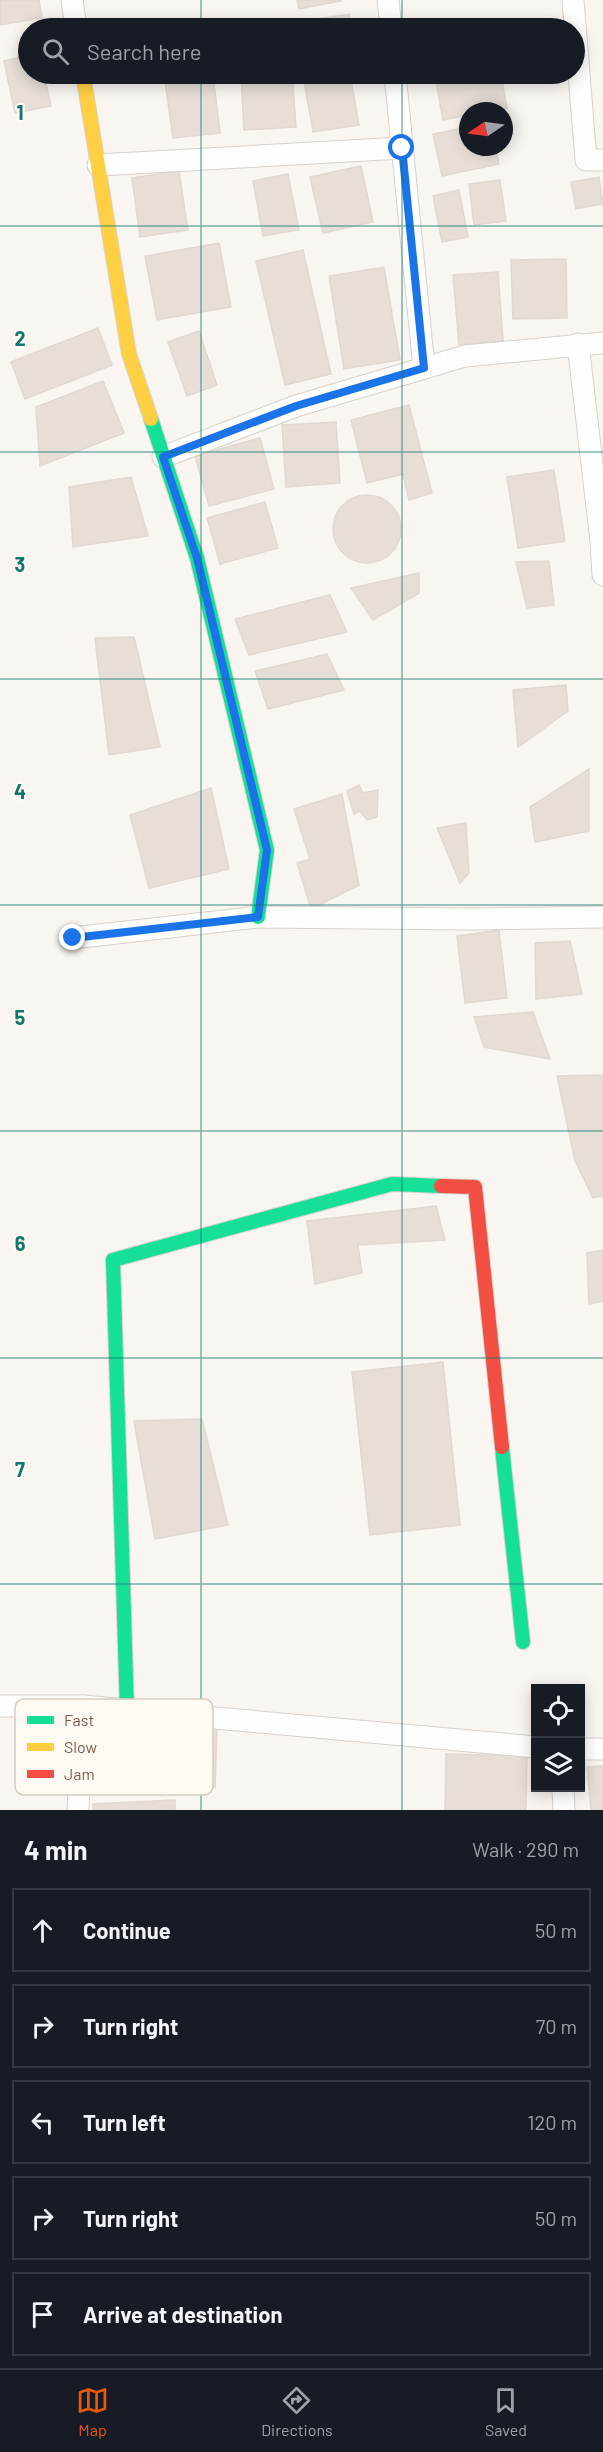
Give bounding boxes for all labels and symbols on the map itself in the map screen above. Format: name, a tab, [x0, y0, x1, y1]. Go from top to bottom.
text: 1	[16, 100, 24, 124]
north arrow	[459, 102, 513, 156]
route start	[388, 134, 414, 160]
text: 2	[14, 326, 26, 350]
text: 3	[15, 552, 25, 576]
text: 4	[14, 779, 26, 803]
route end	[59, 924, 85, 950]
text: 5	[15, 1005, 26, 1029]
text: 6	[15, 1231, 26, 1255]
text: 7	[15, 1457, 25, 1481]
legend	[15, 1699, 213, 1795]
text: Fast	[64, 1710, 94, 1729]
text: Slow	[64, 1737, 97, 1756]
text: Jam	[64, 1764, 95, 1783]

